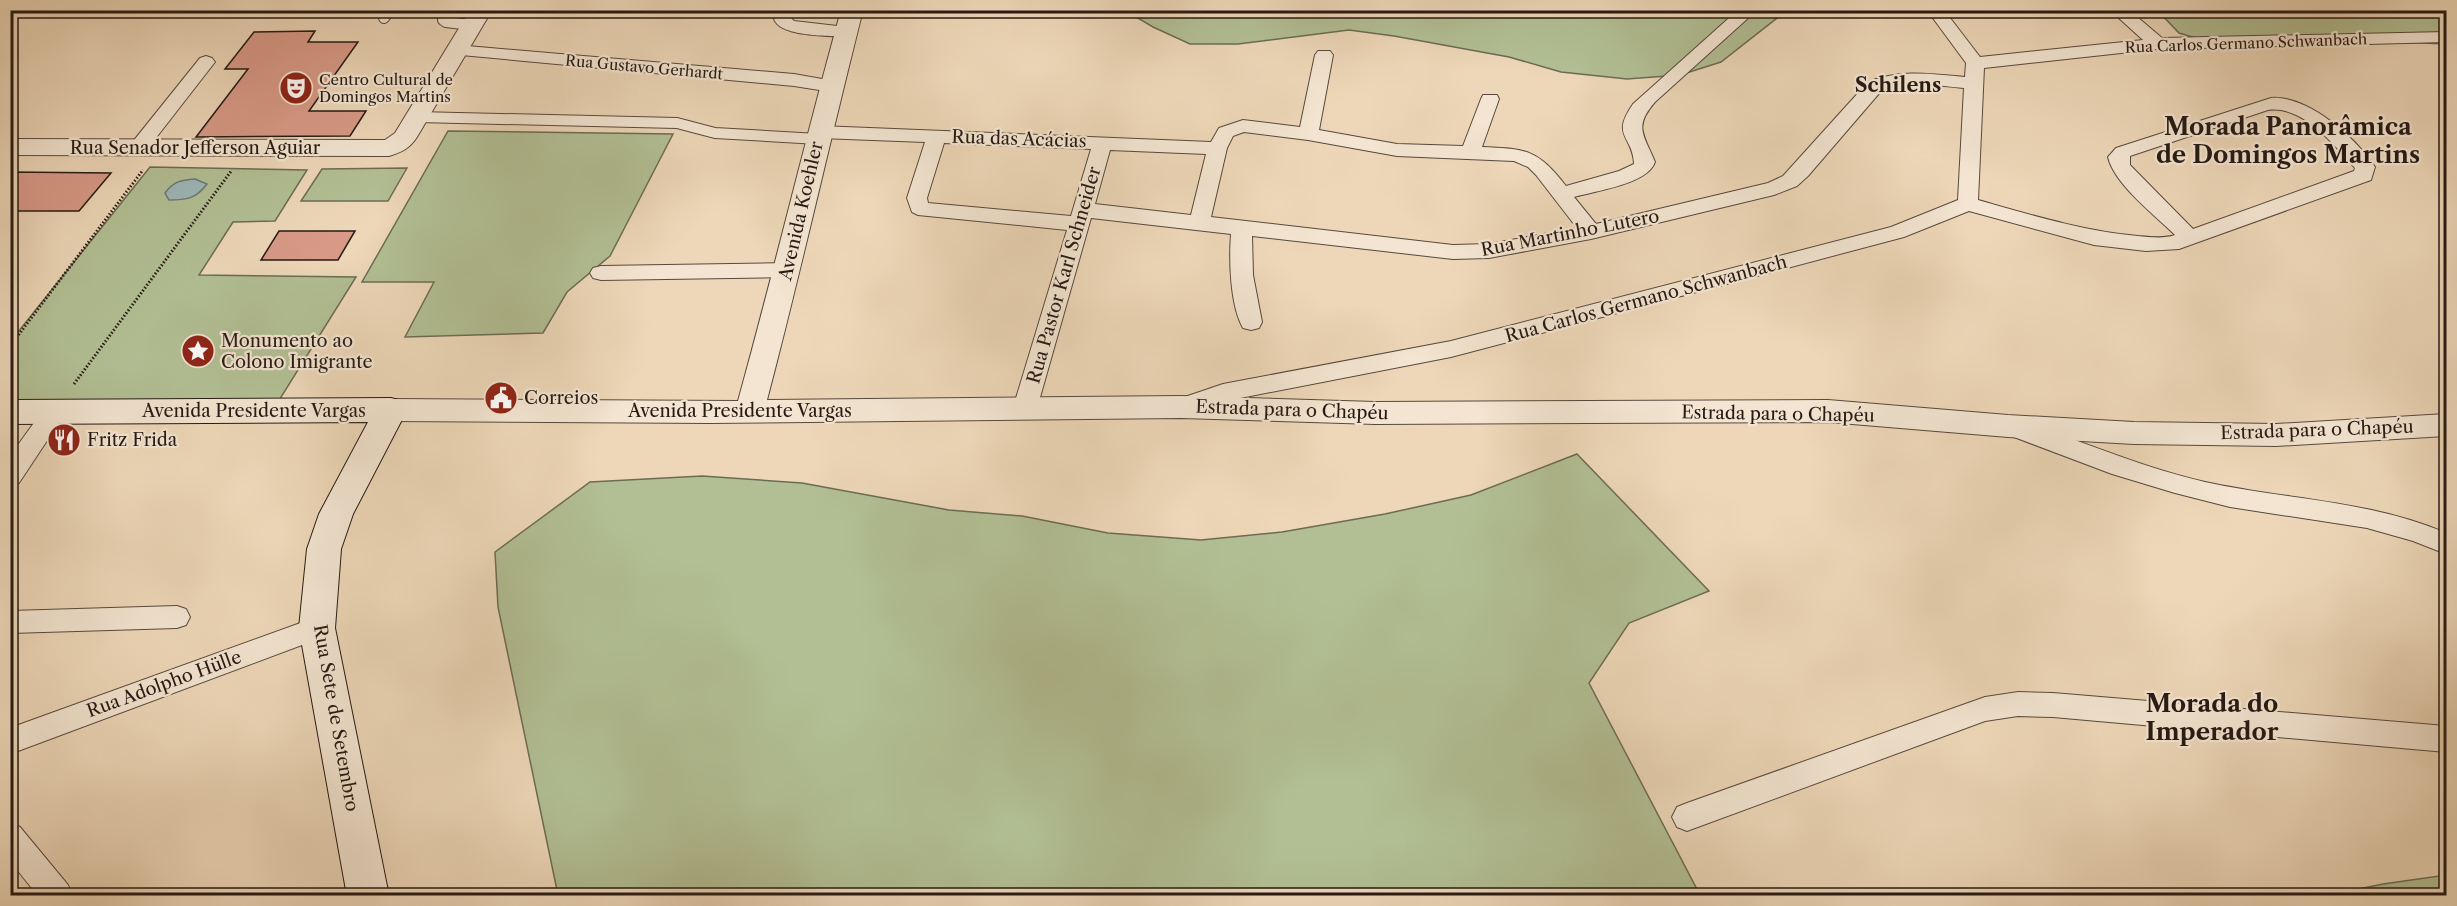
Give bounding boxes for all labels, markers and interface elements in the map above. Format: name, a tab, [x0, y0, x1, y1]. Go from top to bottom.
street label: Rua Carlos Germano Schwanbach	[2124, 29, 2368, 57]
street label: Rua Gustavo Gerhardt	[564, 51, 724, 83]
theatre icon: Centro Cultural de Domingos Martins	[278, 70, 314, 106]
place label: Centro Cultural de Domingos Martins	[319, 70, 453, 106]
district label: Schilens	[1855, 73, 1941, 97]
district label: Morada Panorâmica de Domingos Martins	[2156, 112, 2420, 169]
street label: Rua das Acácias	[951, 126, 1087, 152]
street label: Rua Senador Jefferson Aguiar	[70, 137, 321, 159]
street label: Avenida Koehler	[774, 139, 828, 284]
street label: Rua Pastor Karl Schneider	[1022, 164, 1106, 386]
street label: Rua Martinho Lutero	[1479, 205, 1661, 261]
street label: Rua Carlos Germano Schwanbach	[1503, 251, 1789, 347]
place label: Monumento ao Colono Imigrante	[221, 330, 373, 373]
place icon: Monumento ao Colono Imigrante	[180, 333, 216, 369]
public building icon: Correios	[483, 380, 519, 416]
place label: Correios	[524, 387, 598, 409]
street label: Estrada para o Chapéu	[1195, 396, 1389, 424]
street label: Avenida Presidente Vargas	[141, 400, 366, 422]
street label: Avenida Presidente Vargas	[627, 400, 852, 422]
street label: Estrada para o Chapéu	[1681, 401, 1875, 427]
street label: Estrada para o Chapéu	[2220, 416, 2414, 444]
restaurant icon: Fritz Frida	[46, 422, 82, 458]
place label: Fritz Frida	[87, 429, 178, 451]
street label: Rua Sete de Setembro	[309, 623, 363, 813]
street label: Rua Adolpho Hülle	[84, 646, 244, 722]
district label: Morada do Imperador	[2146, 689, 2279, 746]

